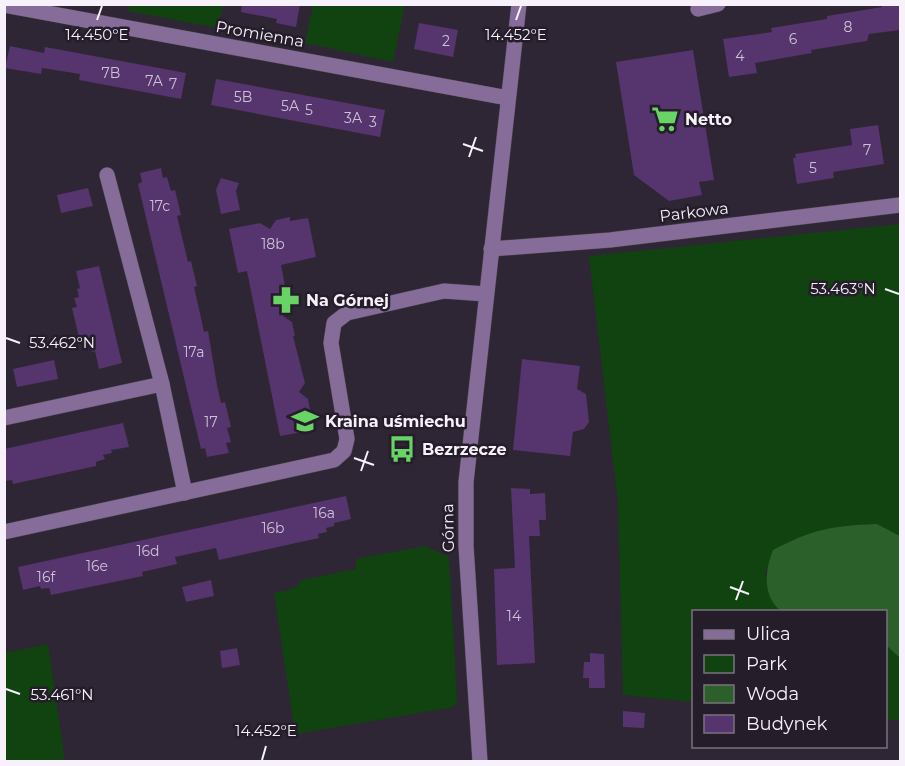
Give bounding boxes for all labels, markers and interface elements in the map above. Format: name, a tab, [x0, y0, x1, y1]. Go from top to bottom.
street label: Promienna	[214, 17, 306, 51]
house number: 8	[844, 18, 853, 36]
text: 14.450°E	[65, 25, 129, 44]
text: 14.452°E	[485, 25, 547, 44]
house number: 6	[789, 30, 798, 48]
house number: 2	[442, 32, 450, 50]
house number: 4	[735, 47, 745, 65]
house number: 7B	[102, 64, 120, 82]
house number: 7A	[145, 72, 164, 90]
house number: 7	[169, 75, 177, 93]
house number: 5B	[234, 88, 252, 106]
house number: 5A	[281, 97, 300, 115]
house number: 5	[305, 101, 313, 119]
supermarket icon: Netto	[650, 104, 680, 134]
house number: 3A	[344, 109, 363, 127]
place label: Netto	[685, 110, 732, 129]
house number: 3	[369, 113, 377, 131]
house number: 7	[863, 141, 871, 159]
house number: 5	[809, 159, 817, 177]
house number: 17c	[150, 197, 170, 215]
street label: Parkowa	[658, 198, 730, 226]
house number: 18b	[261, 235, 285, 253]
text: 53.463°N	[810, 279, 876, 298]
pharmacy icon: Na Górnej	[271, 285, 301, 315]
place label: Na Górnej	[306, 291, 389, 310]
text: 53.462°N	[29, 333, 95, 352]
house number: 17a	[183, 343, 205, 361]
school or university icon: Kraina uśmiechu	[290, 406, 320, 436]
place label: Kraina uśmiechu	[325, 412, 466, 431]
house number: 17	[204, 413, 218, 431]
bus stop icon: Bezrzecze	[387, 434, 417, 464]
place label: Bezrzecze	[422, 440, 507, 459]
street label: Górna	[438, 503, 458, 553]
house number: 16a	[313, 504, 335, 522]
house number: 16b	[261, 519, 285, 537]
house number: 16d	[136, 542, 160, 560]
house number: 16e	[86, 557, 108, 575]
house number: 16f	[37, 568, 56, 586]
house number: 14	[507, 607, 522, 625]
legend	[692, 610, 887, 748]
text: Ulica	[746, 623, 791, 645]
text: Park	[746, 653, 787, 675]
text: Woda	[746, 683, 799, 705]
text: 53.461°N	[31, 685, 93, 704]
text: Budynek	[746, 713, 828, 735]
text: 14.452°E	[235, 721, 297, 740]

